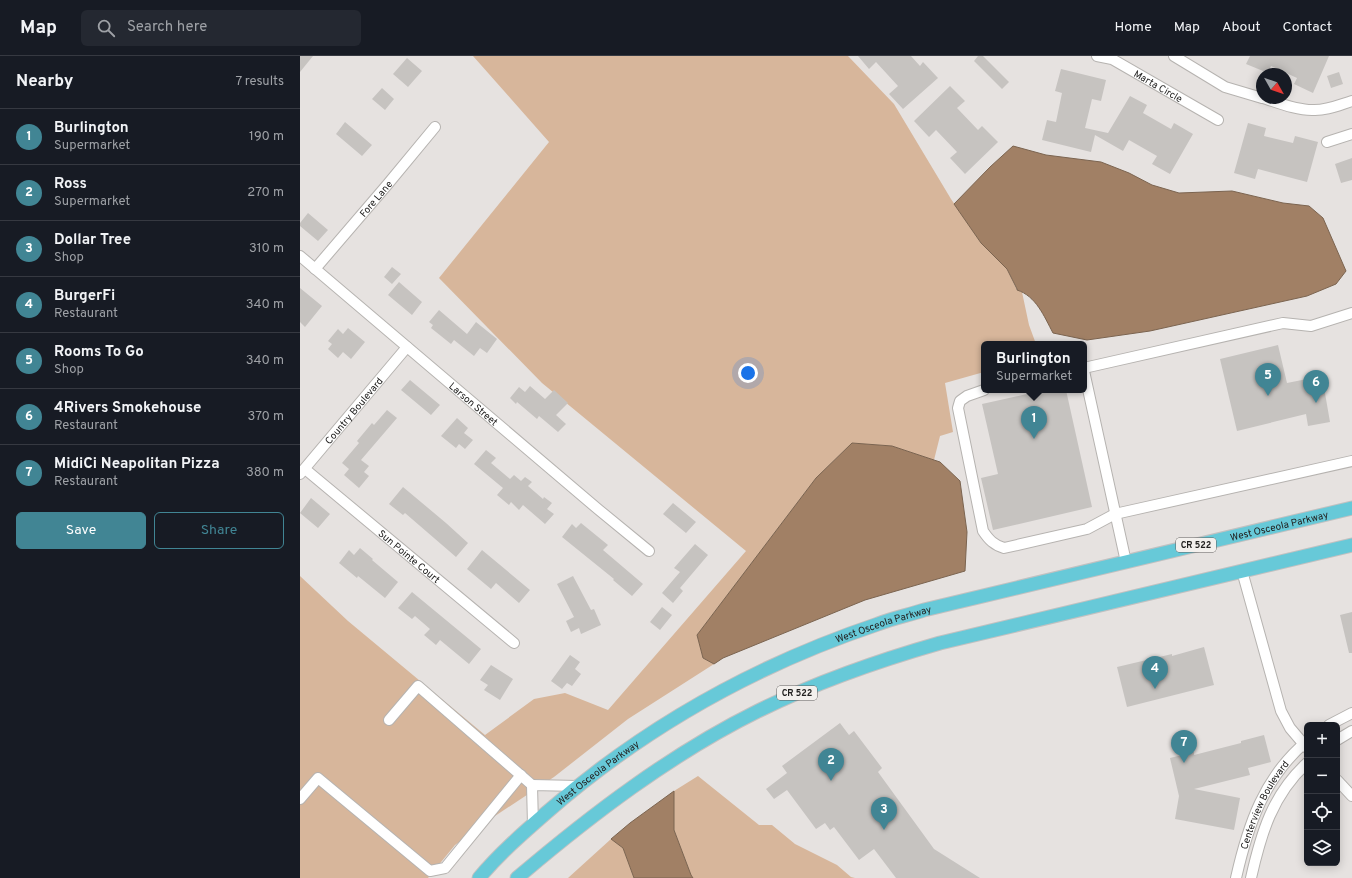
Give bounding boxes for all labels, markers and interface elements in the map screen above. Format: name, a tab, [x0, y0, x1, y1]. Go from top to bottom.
search box	[81, 10, 361, 46]
text: Map	[20, 16, 57, 40]
icon: search	[95, 17, 117, 39]
text: Search here	[127, 18, 207, 37]
text: Home	[1115, 19, 1152, 36]
text: Map	[1174, 19, 1200, 36]
text: About	[1222, 19, 1261, 36]
text: Contact	[1283, 19, 1332, 36]
street label: Marta Circle	[1131, 68, 1185, 106]
north arrow	[1256, 68, 1292, 104]
text: Nearby	[16, 71, 73, 93]
text: 7 results	[235, 74, 284, 90]
text: Burlington	[54, 119, 129, 138]
text: 1	[26, 129, 32, 145]
text: 190 m	[249, 129, 284, 145]
text: Supermarket	[54, 138, 130, 154]
text: Ross	[54, 175, 87, 194]
street label: Fore Lane	[357, 178, 396, 220]
text: 2	[25, 185, 33, 201]
text: 270 m	[247, 185, 284, 201]
text: Supermarket	[54, 194, 130, 210]
text: Dollar Tree	[54, 231, 131, 250]
text: 3	[25, 241, 33, 257]
text: 310 m	[249, 241, 284, 257]
text: Shop	[54, 250, 84, 266]
text: BurgerFi	[54, 287, 115, 306]
text: 4	[25, 297, 33, 313]
text: 340 m	[246, 297, 284, 313]
text: Restaurant	[54, 306, 118, 322]
popup	[981, 341, 1087, 393]
text: Rooms To Go	[54, 343, 144, 362]
text: Burlington	[996, 350, 1071, 369]
text: 5	[25, 353, 33, 369]
text: 340 m	[246, 353, 284, 369]
text: Shop	[54, 362, 84, 378]
your location	[738, 363, 758, 383]
pin: 5	[1255, 363, 1281, 396]
text: Supermarket	[996, 369, 1072, 385]
pin: 6	[1303, 370, 1329, 403]
street label: Country Boulevard	[323, 375, 387, 448]
street label: Larson Street	[446, 380, 500, 429]
text: 4Rivers Smokehouse	[54, 399, 201, 418]
pin: 1	[1021, 406, 1047, 439]
text: 6	[25, 409, 33, 425]
text: 370 m	[247, 409, 284, 425]
text: Restaurant	[54, 418, 118, 434]
text: MidiCi Neapolitan Pizza	[54, 455, 220, 474]
text: 7	[26, 465, 32, 481]
text: 380 m	[246, 465, 284, 481]
text: Restaurant	[54, 474, 118, 490]
street label: West Osceola Parkway	[1229, 509, 1330, 545]
button: Save	[16, 512, 146, 549]
button: Share	[154, 512, 284, 549]
street label: Sun Pointe Court	[375, 528, 442, 587]
road number: CR 522	[1176, 538, 1216, 552]
street label: West Osceola Parkway	[834, 603, 933, 647]
pin: 4	[1142, 656, 1168, 689]
road number: CR 522	[777, 686, 817, 700]
map controls	[1304, 722, 1340, 866]
button: +	[1304, 722, 1340, 758]
pin: 7	[1171, 730, 1197, 763]
street label: West Osceola Parkway	[554, 738, 642, 809]
pin: 2	[818, 748, 844, 781]
street label: Centerview Boulevard	[1238, 758, 1292, 851]
button: −	[1304, 758, 1340, 794]
button: locate	[1304, 794, 1340, 830]
pin: 3	[871, 797, 897, 830]
button: layers	[1304, 830, 1340, 866]

